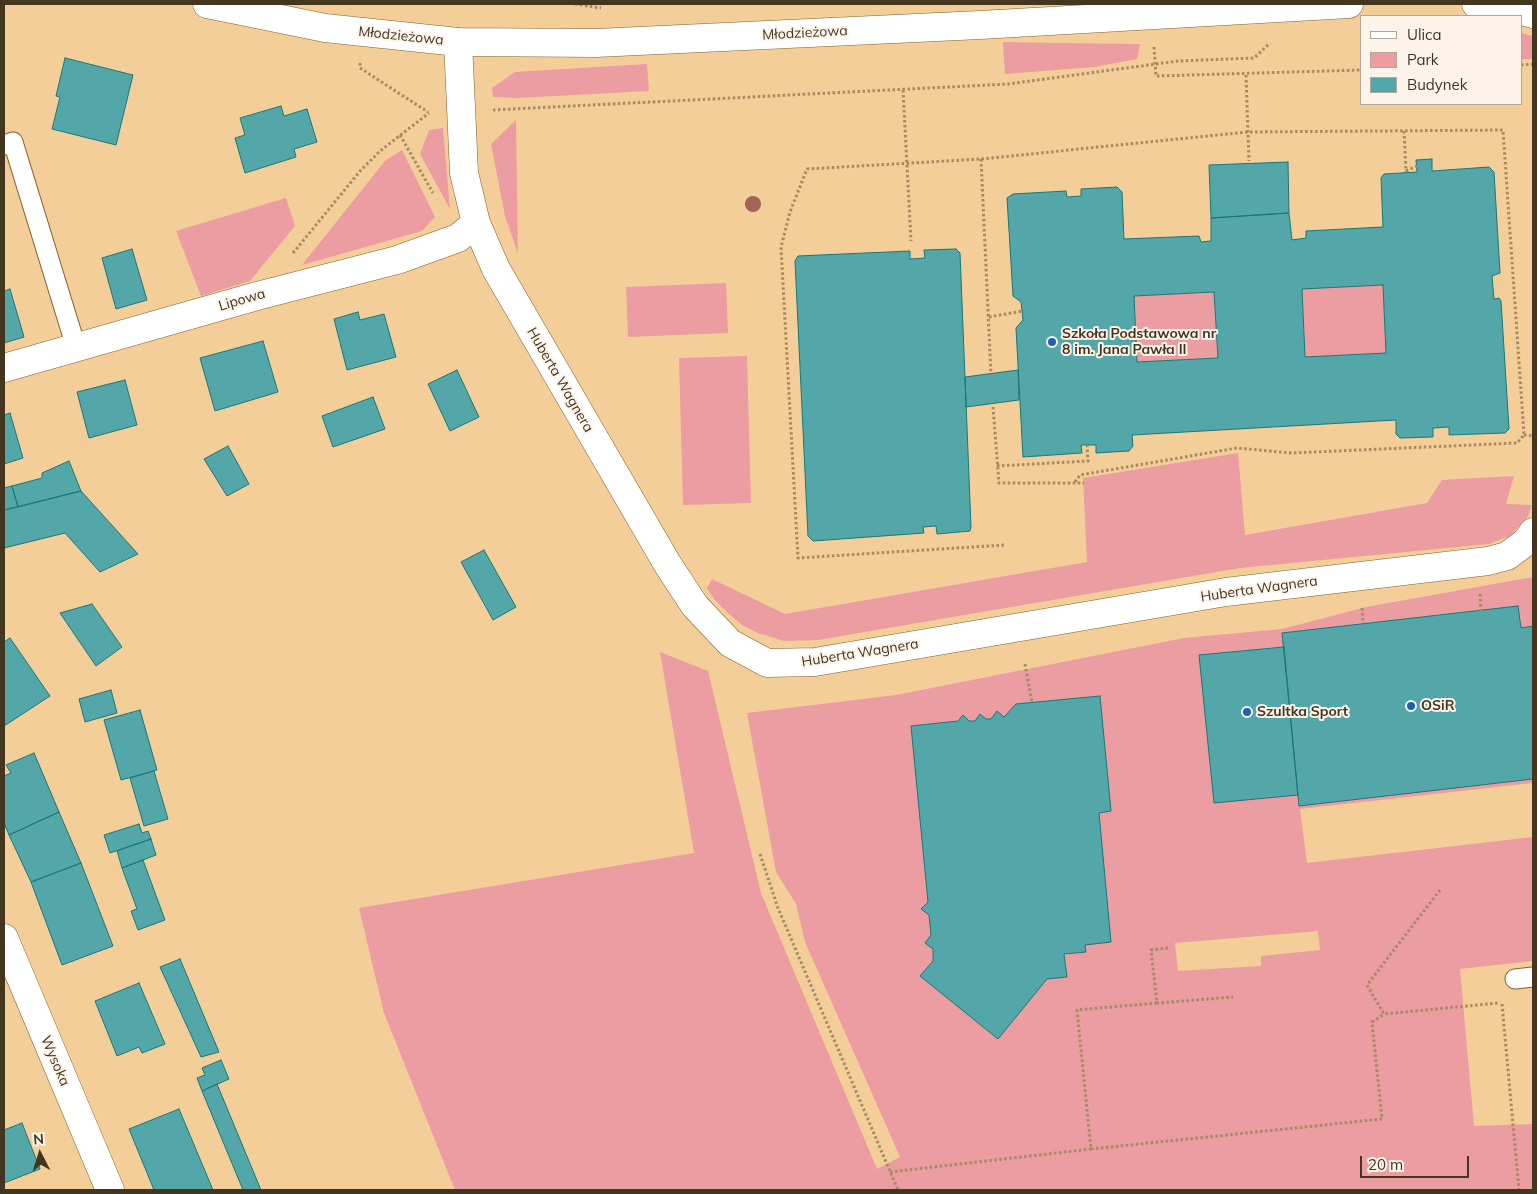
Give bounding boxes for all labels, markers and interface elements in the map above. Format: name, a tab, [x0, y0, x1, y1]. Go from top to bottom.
legend	[1360, 15, 1522, 105]
street label: Młodzieżowa	[762, 22, 848, 44]
street label: Młodzieżowa	[358, 23, 444, 49]
text: Ulica	[1407, 25, 1441, 44]
text: Park	[1407, 50, 1439, 69]
text: Budynek	[1407, 75, 1468, 94]
street label: Lipowa	[217, 285, 267, 315]
street label: Huberta Wagnera	[523, 325, 597, 435]
place label: Szkoła Podstawowa nr 8 im. Jana Pawła II	[1062, 326, 1216, 358]
marker: Szkoła Podstawowa nr 8 im. Jana Pawła II	[1046, 336, 1058, 348]
street label: Huberta Wagnera	[1199, 572, 1319, 606]
street label: Huberta Wagnera	[800, 635, 920, 671]
place label: OSiR	[1421, 698, 1455, 714]
marker: OSiR	[1405, 700, 1417, 712]
place label: Szultka Sport	[1257, 704, 1348, 720]
marker: Szultka Sport	[1241, 706, 1253, 718]
street label: Wysoka	[37, 1033, 73, 1089]
north arrow	[15, 1129, 65, 1179]
text: N	[33, 1130, 45, 1148]
scale bar	[1362, 1146, 1471, 1178]
text: 20 m	[1368, 1155, 1403, 1174]

